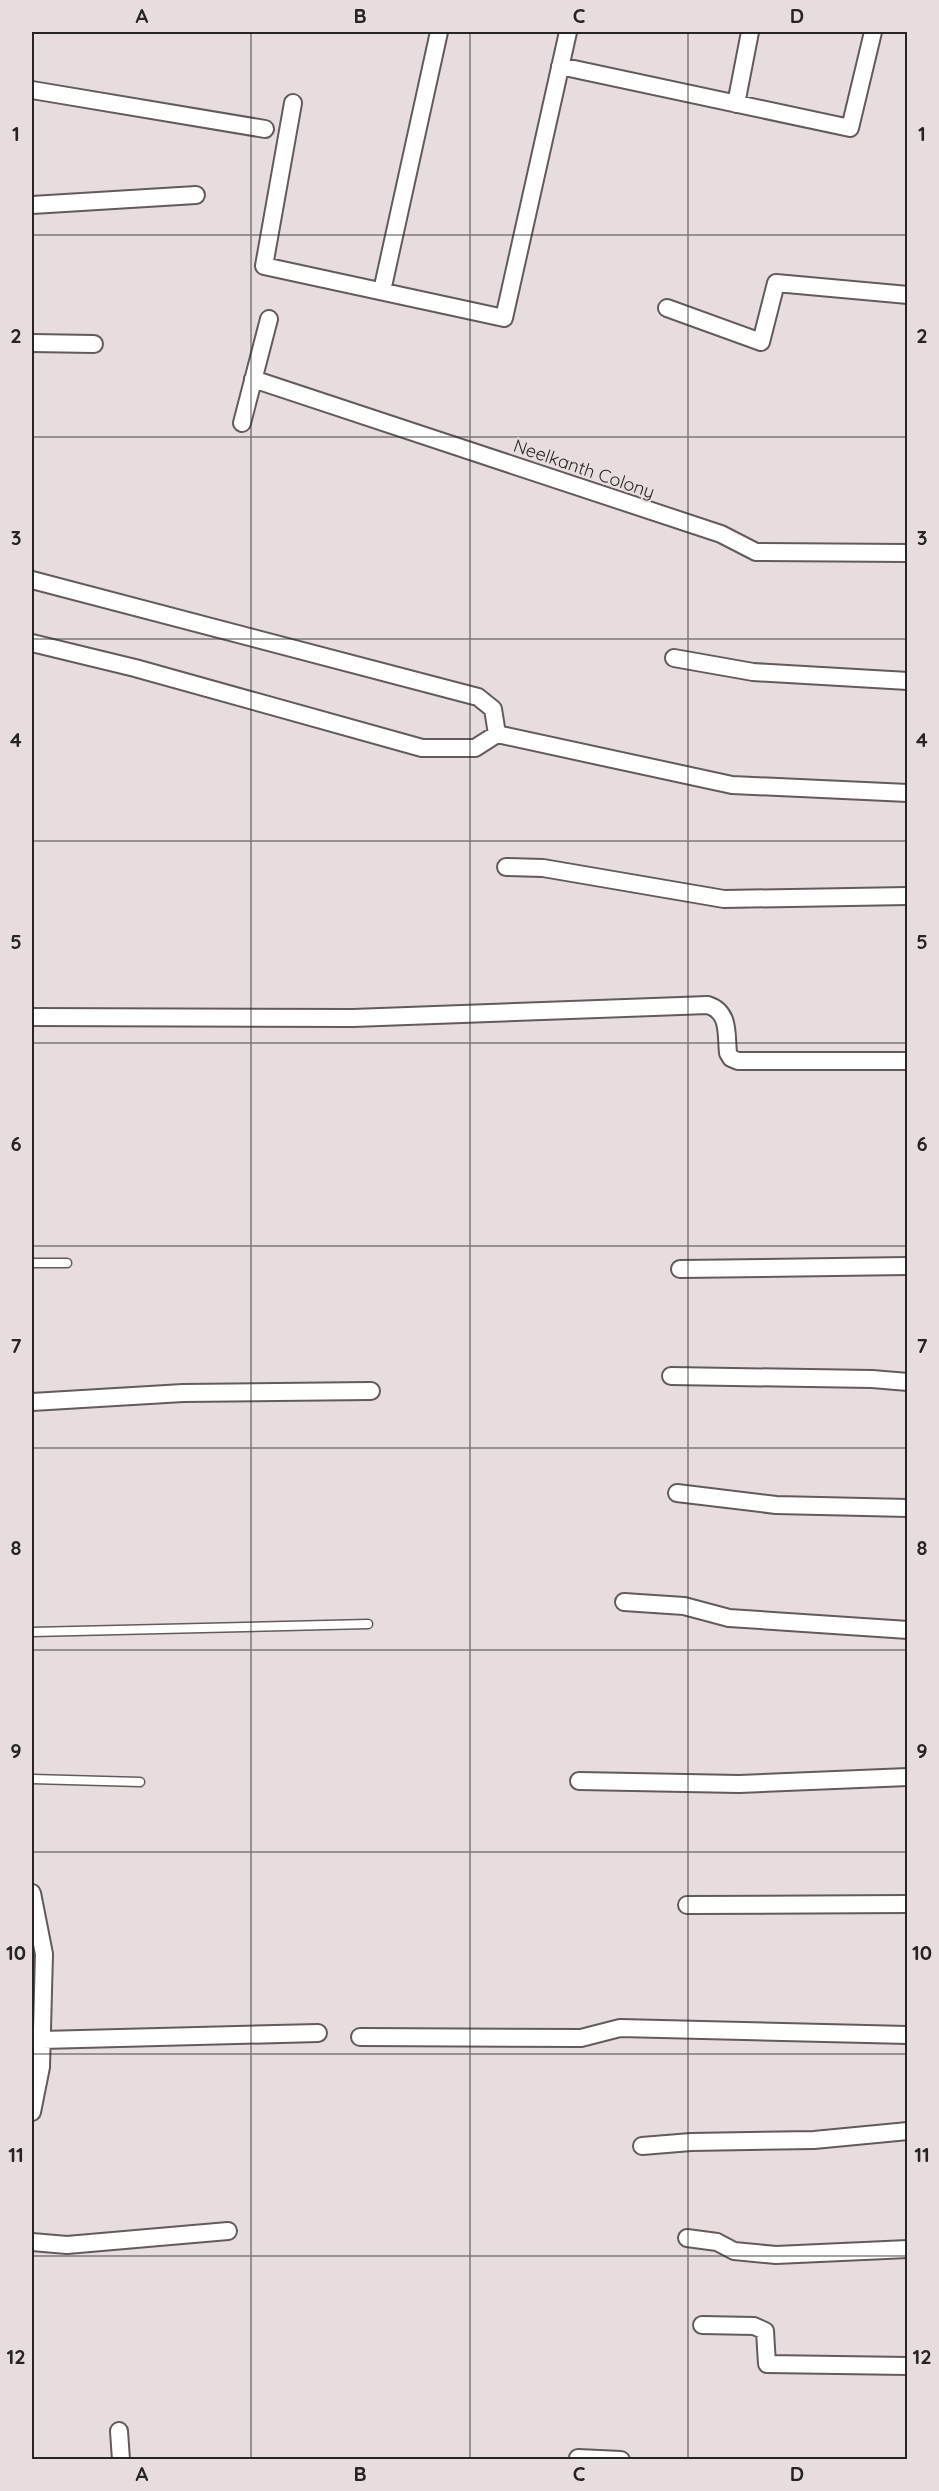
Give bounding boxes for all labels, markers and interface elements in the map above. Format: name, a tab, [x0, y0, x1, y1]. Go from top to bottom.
text: A	[136, 3, 149, 28]
text: B	[353, 3, 367, 28]
text: C	[573, 3, 586, 28]
text: D	[790, 3, 804, 28]
text: 1	[12, 121, 20, 146]
text: 1	[918, 121, 926, 146]
text: 2	[10, 323, 22, 348]
text: 2	[916, 323, 928, 348]
street label: Neelkanth Colony	[511, 434, 658, 503]
text: 3	[11, 525, 21, 550]
text: 3	[917, 525, 927, 550]
text: 4	[10, 727, 22, 752]
text: 4	[916, 727, 928, 752]
text: 5	[10, 929, 22, 954]
text: 5	[916, 929, 928, 954]
text: 6	[10, 1131, 22, 1156]
text: 6	[916, 1131, 928, 1156]
text: 7	[11, 1333, 22, 1358]
text: 7	[917, 1333, 928, 1358]
text: 8	[11, 1535, 22, 1560]
text: 8	[917, 1535, 928, 1560]
text: 9	[10, 1738, 22, 1763]
text: 9	[916, 1738, 928, 1763]
text: 10	[6, 1940, 26, 1965]
text: 10	[912, 1940, 932, 1965]
text: 11	[8, 2142, 24, 2167]
text: 11	[914, 2142, 930, 2167]
text: 12	[6, 2344, 26, 2369]
text: 12	[912, 2344, 932, 2369]
text: A	[136, 2461, 149, 2486]
text: B	[353, 2461, 367, 2486]
text: C	[573, 2461, 586, 2486]
text: D	[790, 2461, 804, 2486]

